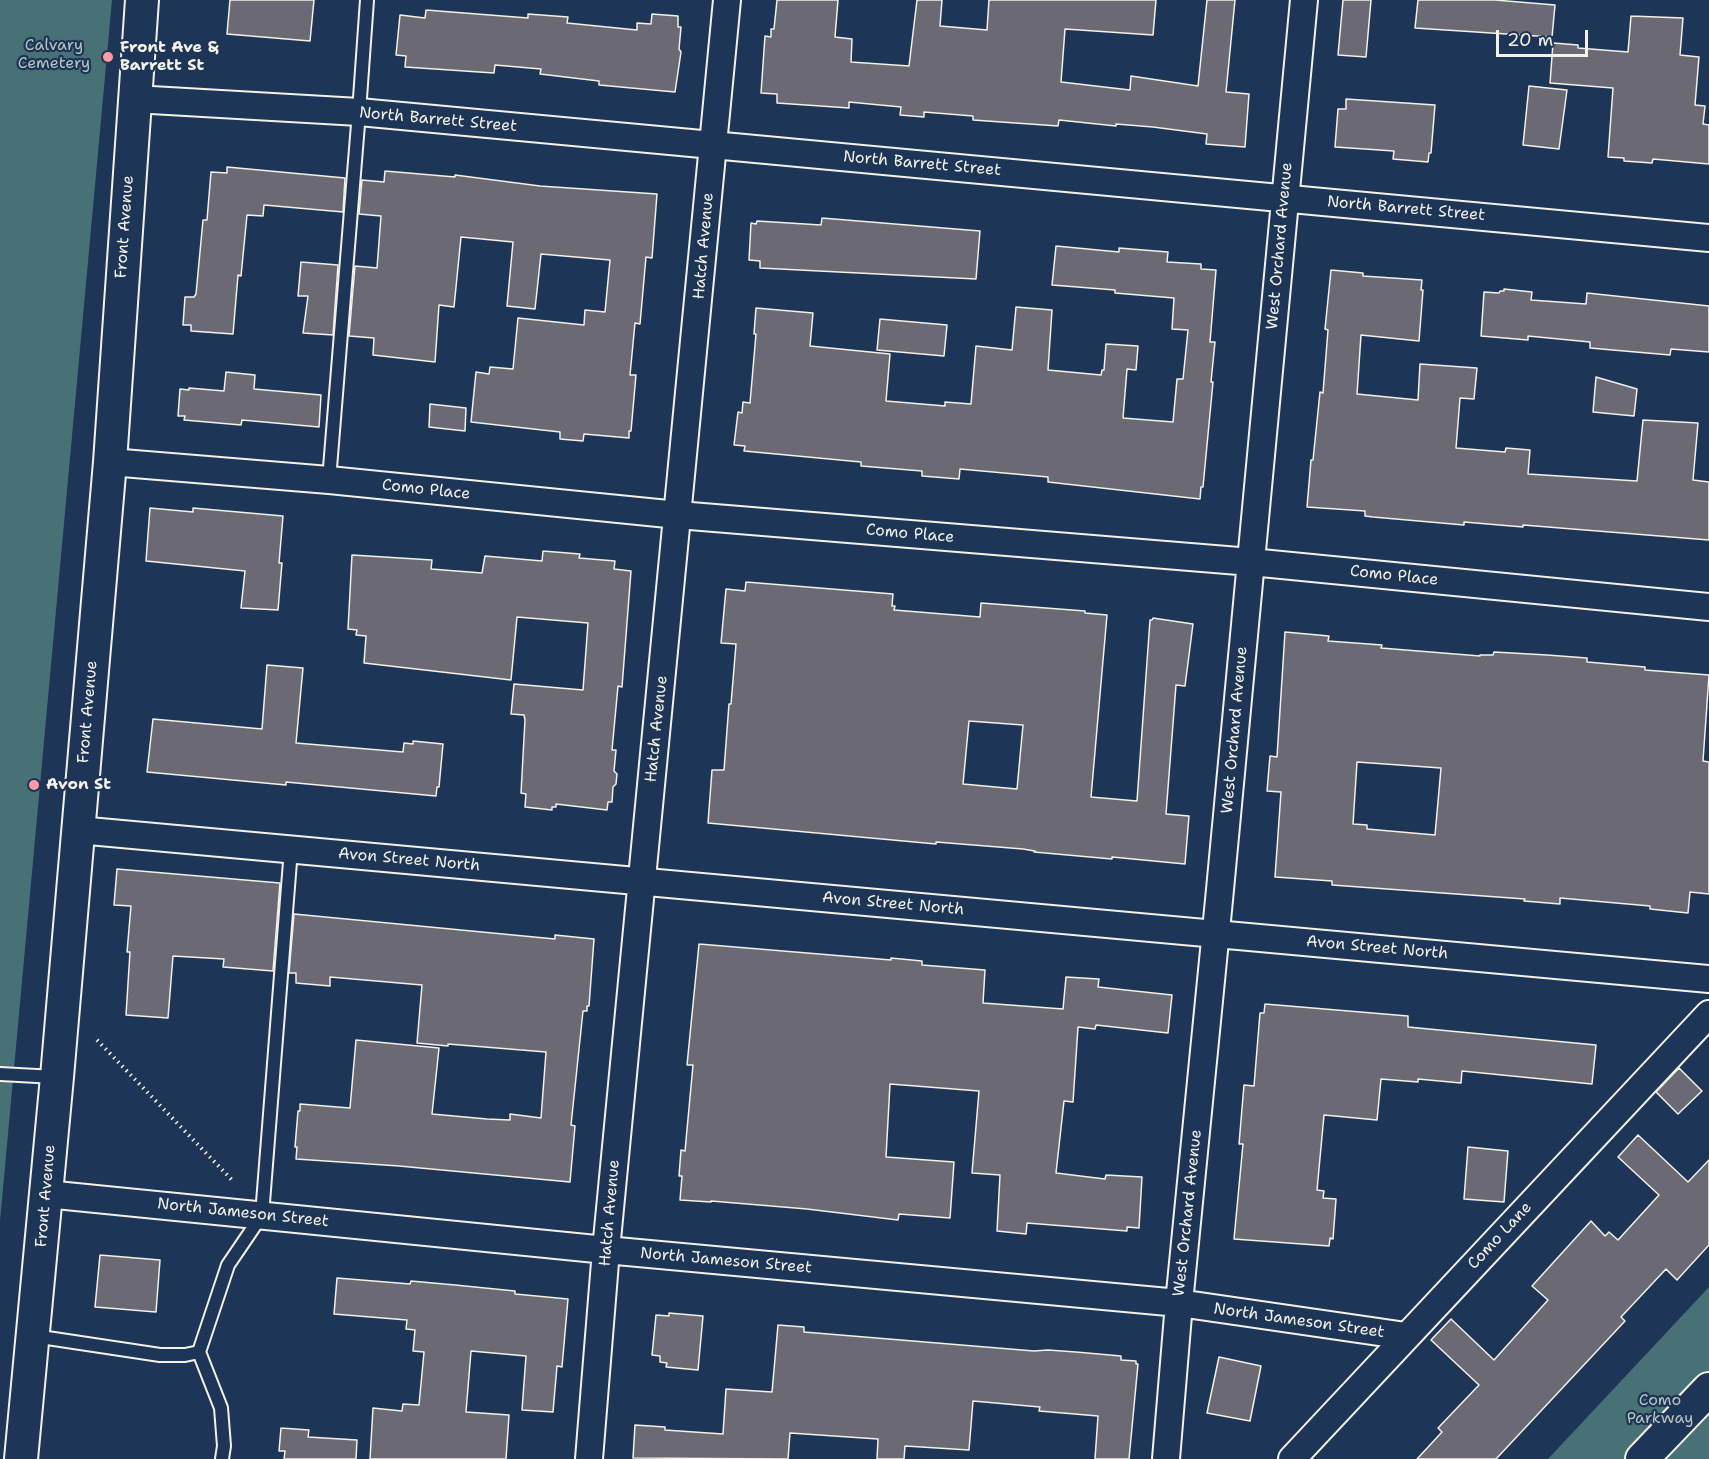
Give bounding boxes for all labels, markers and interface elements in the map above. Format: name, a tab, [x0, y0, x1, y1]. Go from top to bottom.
scale bar	[1499, 18, 1590, 56]
text: 20 m	[1507, 28, 1553, 52]
park label: Calvary Cemetery	[18, 36, 90, 74]
place label: Front Ave & Barrett St	[120, 38, 219, 76]
marker: Front Ave & Barrett St	[101, 50, 115, 64]
street label: North Barrett Street	[358, 104, 518, 136]
street label: North Barrett Street	[842, 148, 1002, 180]
street label: West Orchard Avenue	[1263, 162, 1297, 330]
street label: Front Avenue	[112, 175, 138, 279]
street label: Hatch Avenue	[690, 192, 718, 300]
street label: North Barrett Street	[1326, 193, 1486, 225]
street label: Como Place	[381, 476, 471, 504]
street label: Como Place	[865, 521, 955, 547]
street label: Como Place	[1349, 562, 1439, 590]
street label: West Orchard Avenue	[1218, 646, 1252, 814]
street label: Front Avenue	[74, 660, 102, 764]
street label: Hatch Avenue	[642, 675, 672, 783]
place label: Avon St	[46, 775, 111, 795]
marker: Avon St	[27, 778, 41, 792]
street label: Avon Street North	[337, 844, 481, 876]
street label: Avon Street North	[821, 888, 965, 920]
street label: Avon Street North	[1305, 932, 1449, 964]
street label: West Orchard Avenue	[1170, 1128, 1206, 1298]
street label: Front Avenue	[32, 1144, 60, 1248]
street label: Hatch Avenue	[596, 1159, 624, 1267]
street label: North Jameson Street	[156, 1194, 330, 1232]
street label: Como Lane	[1464, 1198, 1536, 1274]
street label: North Jameson Street	[639, 1244, 813, 1278]
street label: North Jameson Street	[1212, 1300, 1386, 1342]
park label: Como Parkway	[1627, 1391, 1693, 1429]

